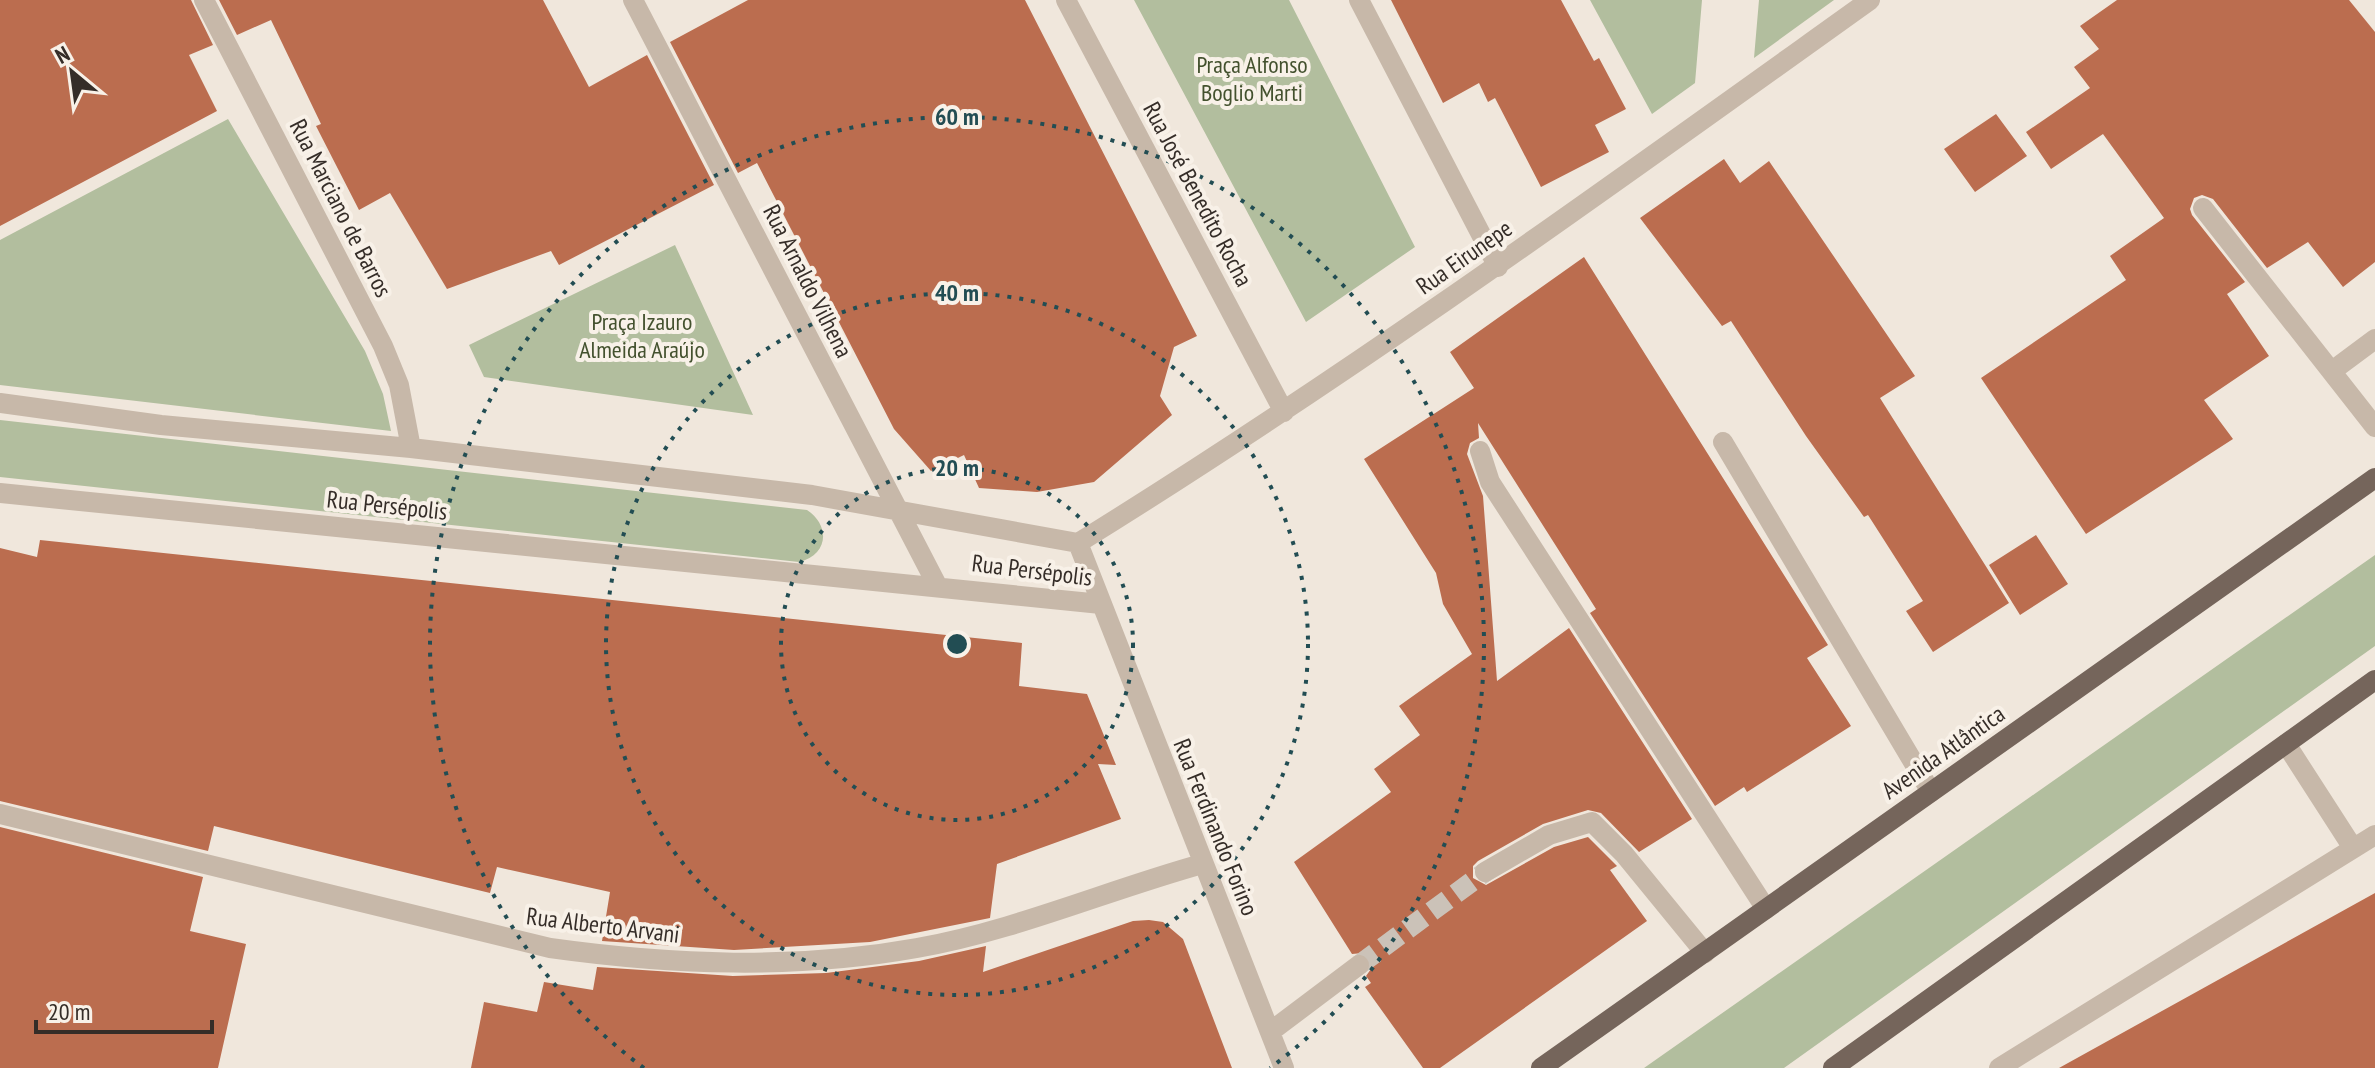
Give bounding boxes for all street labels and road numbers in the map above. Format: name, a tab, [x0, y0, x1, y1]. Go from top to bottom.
street label: Rua José Benedito Rocha	[1136, 96, 1260, 292]
street label: Rua Marciano de Barros	[283, 114, 399, 302]
street label: Rua Arnaldo Vilhena	[756, 199, 860, 363]
street label: Rua Eirunepe	[1410, 213, 1518, 301]
street label: Rua Persépolis	[325, 483, 449, 527]
street label: Rua Persépolis	[970, 547, 1094, 593]
street label: Avenida Atlântica	[1875, 698, 2011, 806]
street label: Rua Ferdinando Forino	[1166, 734, 1266, 920]
street label: Rua Alberto Arvani	[525, 900, 681, 950]

